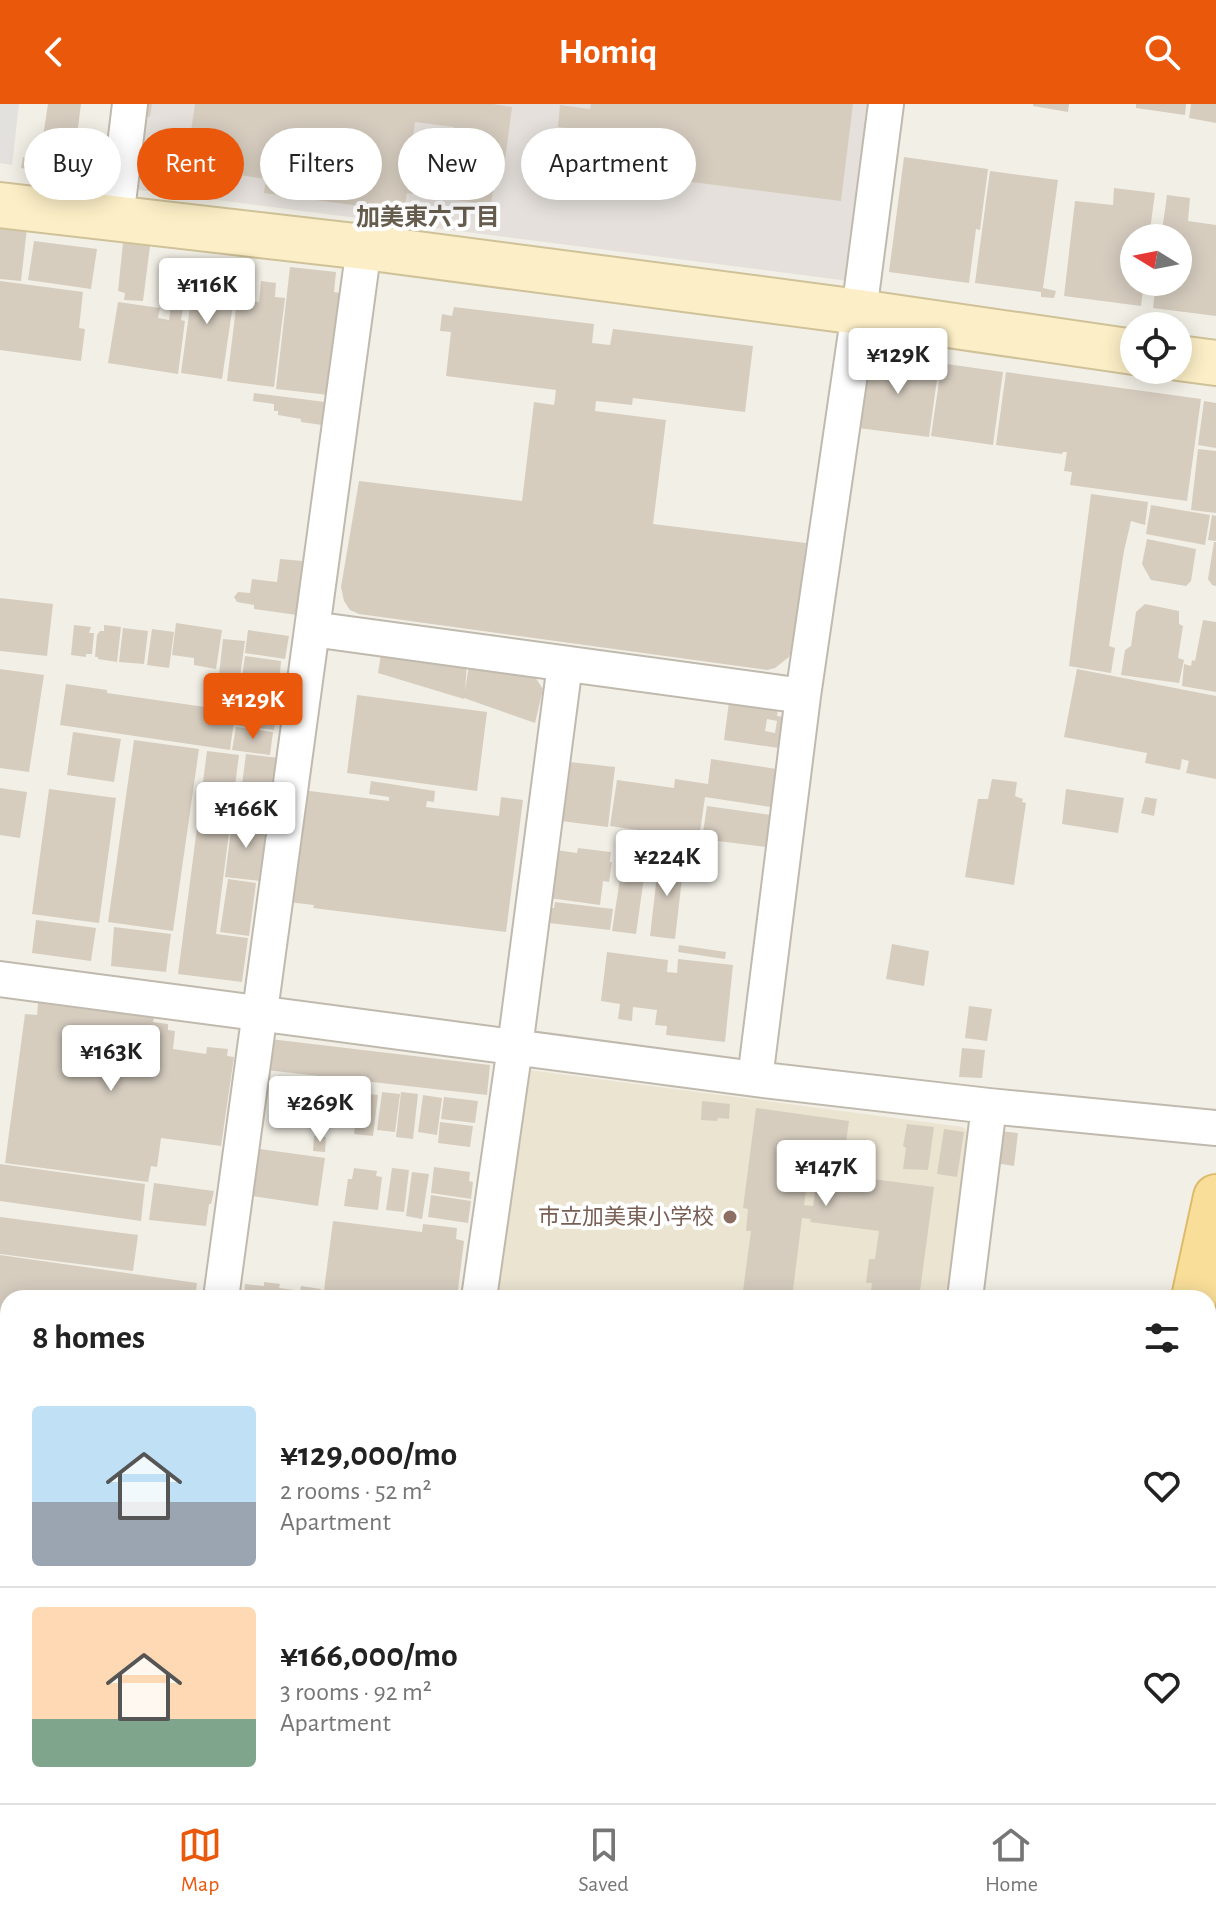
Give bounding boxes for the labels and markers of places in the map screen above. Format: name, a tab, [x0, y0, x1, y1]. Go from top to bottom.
pin: ¥116K	[151, 258, 263, 326]
pin: ¥129K	[842, 328, 954, 396]
pin: ¥129K	[197, 673, 309, 741]
pin: ¥166K	[190, 782, 302, 850]
pin: ¥224K	[611, 830, 723, 898]
pin: ¥163K	[55, 1025, 167, 1093]
pin: ¥269K	[264, 1076, 376, 1144]
pin: ¥147K	[770, 1140, 882, 1208]
place label: 市立加美東小学校	[538, 1205, 714, 1228]
marker: 市立加美東小学校	[721, 1208, 739, 1226]

